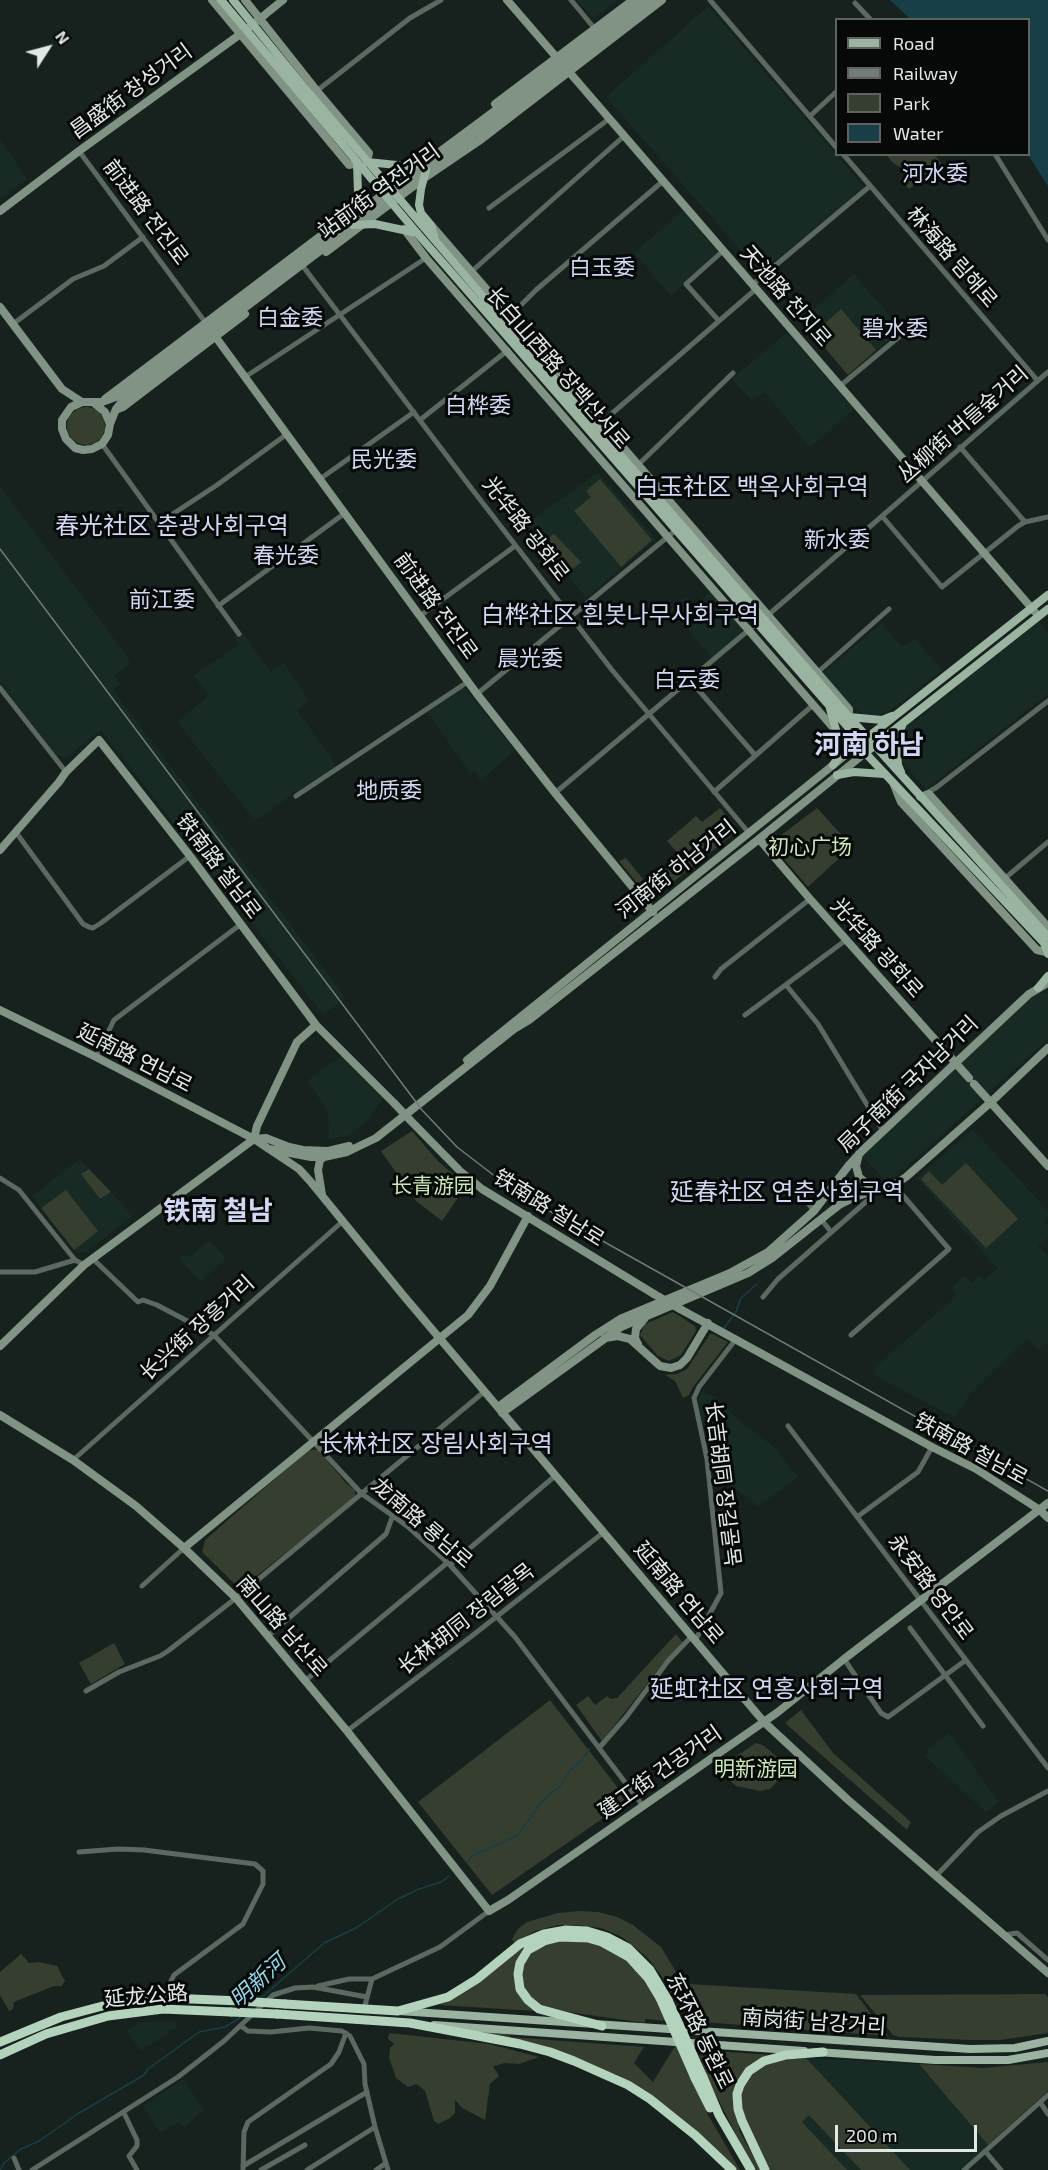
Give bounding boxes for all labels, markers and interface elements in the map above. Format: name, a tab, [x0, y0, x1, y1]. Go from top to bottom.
north arrow	[18, 18, 78, 78]
legend	[835, 18, 1030, 156]
text: N	[52, 27, 74, 47]
text: Road	[893, 32, 934, 54]
street label: 昌盛街 창성거리	[65, 38, 197, 144]
text: Railway	[893, 62, 958, 84]
text: Park	[893, 92, 930, 114]
text: Water	[893, 122, 943, 144]
street label: 站前街 역전거리	[313, 138, 445, 244]
street label: 前进路 전진로	[98, 154, 194, 270]
district label: 河水委	[902, 161, 968, 187]
street label: 林海路 림해로	[901, 201, 1003, 313]
street label: 天池路 천지로	[735, 240, 837, 352]
district label: 白玉委	[569, 255, 635, 281]
street label: 长白山西路 장백산서로	[481, 282, 635, 454]
district label: 白金委	[257, 305, 323, 331]
district label: 碧水委	[862, 316, 928, 342]
street label: 丛柳街 버들숲거리	[893, 361, 1033, 487]
district label: 白桦委	[445, 393, 511, 419]
district label: 民光委	[351, 447, 417, 473]
street label: 光华路 광화로	[477, 472, 575, 586]
district label: 白玉社区 백옥사회구역	[635, 473, 869, 501]
district label: 春光社区 춘광사회구역	[55, 512, 289, 540]
district label: 新水委	[804, 527, 870, 553]
district label: 春光委	[253, 543, 319, 569]
street label: 前进路 전진로	[389, 548, 483, 664]
district label: 前江委	[129, 587, 195, 613]
district label: 白桦社区 흰봇나무사회구역	[481, 601, 759, 629]
district label: 晨光委	[497, 646, 563, 672]
district label: 白云委	[654, 667, 720, 693]
district label: 河南 하남	[814, 729, 924, 761]
district label: 地质委	[356, 778, 422, 804]
street label: 铁南路 철남로	[171, 808, 267, 924]
street label: 河南街 하남거리	[611, 814, 741, 924]
park label: 初心广场	[768, 834, 852, 860]
street label: 光华路 광화로	[826, 893, 928, 1003]
street label: 局子南街 국자남거리	[833, 1011, 983, 1157]
street label: 延南路 연남로	[73, 1018, 197, 1098]
street label: 铁南路 철남로	[489, 1164, 609, 1252]
park label: 长青游园	[391, 1173, 475, 1199]
district label: 延春社区 연춘사회구역	[670, 1178, 904, 1206]
district label: 铁南 철남	[163, 1195, 273, 1227]
street label: 长兴街 장흥거리	[135, 1270, 259, 1386]
street label: 长吉胡同 장길골목	[700, 1400, 746, 1568]
street label: 铁南路 철남로	[910, 1408, 1032, 1490]
district label: 长林社区 장림사회구역	[319, 1430, 553, 1458]
street label: 龙南路 룡남로	[366, 1472, 478, 1574]
street label: 永安路 영안로	[883, 1529, 979, 1645]
street label: 延南路 연남로	[629, 1537, 729, 1649]
street label: 长林胡同 장림골목	[393, 1558, 539, 1680]
street label: 南山路 남산로	[231, 1570, 333, 1682]
district label: 延虹社区 연홍사회구역	[650, 1675, 884, 1703]
street label: 建工街 건공거리	[593, 1720, 727, 1824]
park label: 明新游园	[714, 1756, 798, 1782]
water label: 明新河	[225, 1949, 291, 2013]
street label: 东环路 동환로	[661, 1969, 739, 2093]
street label: 延龙公路	[103, 1980, 189, 2012]
street label: 南岗街 남강거리	[741, 2004, 887, 2040]
scale bar	[838, 2113, 980, 2151]
text: 200 m	[846, 2124, 898, 2146]

